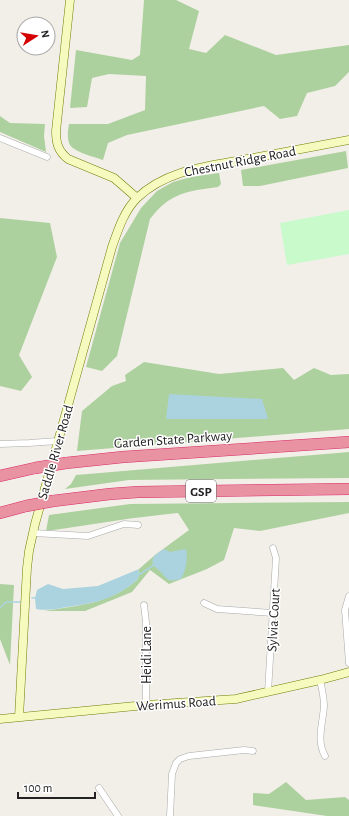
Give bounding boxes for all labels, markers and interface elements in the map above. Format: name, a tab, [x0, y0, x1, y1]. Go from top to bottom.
north arrow	[16, 16, 56, 56]
text: N	[39, 29, 51, 39]
street label: Chestnut Ridge Road	[183, 144, 297, 180]
street label: Saddle River Road	[36, 403, 76, 501]
street label: Garden State Parkway	[113, 429, 233, 451]
road number: GSP	[186, 480, 216, 502]
street label: Sylvia Court	[265, 587, 283, 652]
street label: Heidi Lane	[140, 626, 154, 684]
street label: Werimus Road	[136, 694, 216, 714]
scale bar	[18, 774, 95, 800]
text: 100 m	[24, 782, 52, 794]

